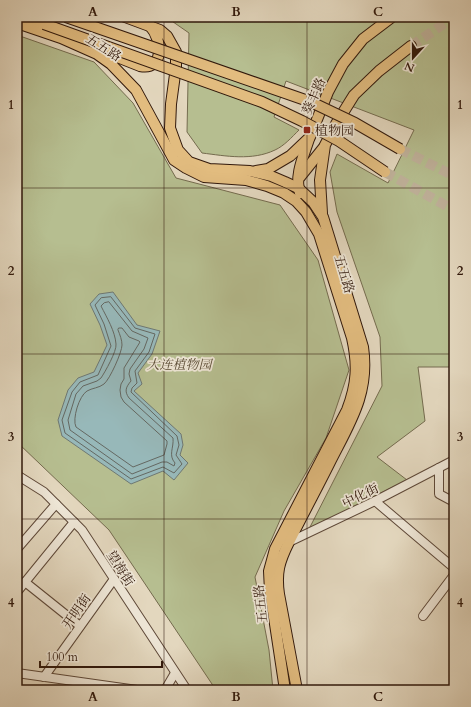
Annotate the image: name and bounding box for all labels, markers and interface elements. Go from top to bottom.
text: A [88,3,98,21]
text: B [231,3,241,21]
text: C [373,3,383,21]
street label: 五五路 [82,30,125,66]
north arrow [393,38,433,78]
text: N [402,58,417,76]
street label: 葵丰路 [298,75,330,118]
text: 1 [8,96,14,114]
text: 1 [457,96,463,114]
place label: 植物园 [315,122,354,140]
marker: 植物园 [302,125,312,135]
street label: 五五路 [330,253,358,296]
text: 2 [8,262,15,280]
text: 2 [457,262,464,280]
park label: 大连植物园 [146,356,213,374]
text: 3 [8,428,15,446]
text: 3 [457,428,464,446]
street label: 中化街 [339,479,382,513]
street label: 望海街 [102,547,138,590]
street label: 五五路 [250,583,272,624]
street label: 开明街 [58,590,95,633]
text: 4 [8,594,15,612]
text: 4 [457,594,464,612]
scale bar [40,643,162,669]
text: 100 m [46,649,79,665]
text: A [88,688,98,706]
text: B [231,688,241,706]
text: C [373,688,383,706]

